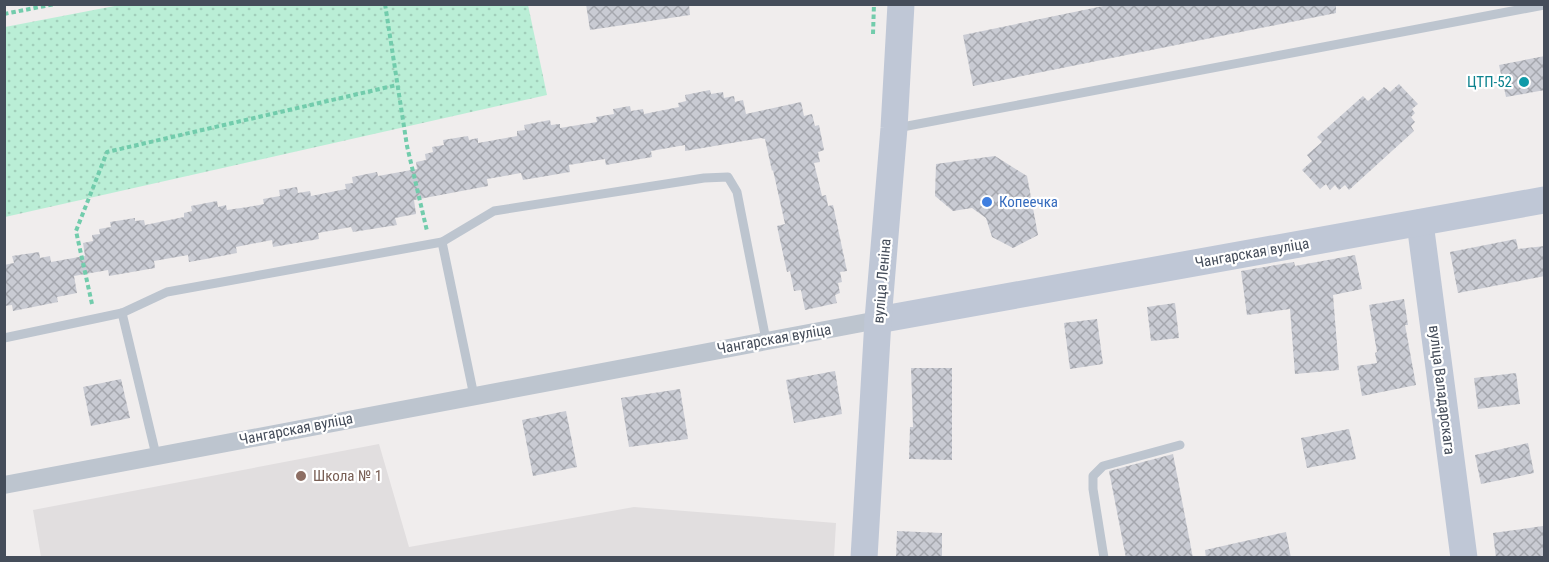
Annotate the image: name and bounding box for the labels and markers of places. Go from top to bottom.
place label: ЦТП-52 [1467,73,1512,91]
marker: ЦТП-52 [1517,75,1531,89]
place label: Копеечка [999,193,1058,211]
marker: Копеечка [980,195,994,209]
place label: Школа № 1 [313,467,382,485]
marker: Школа № 1 [294,469,308,483]

